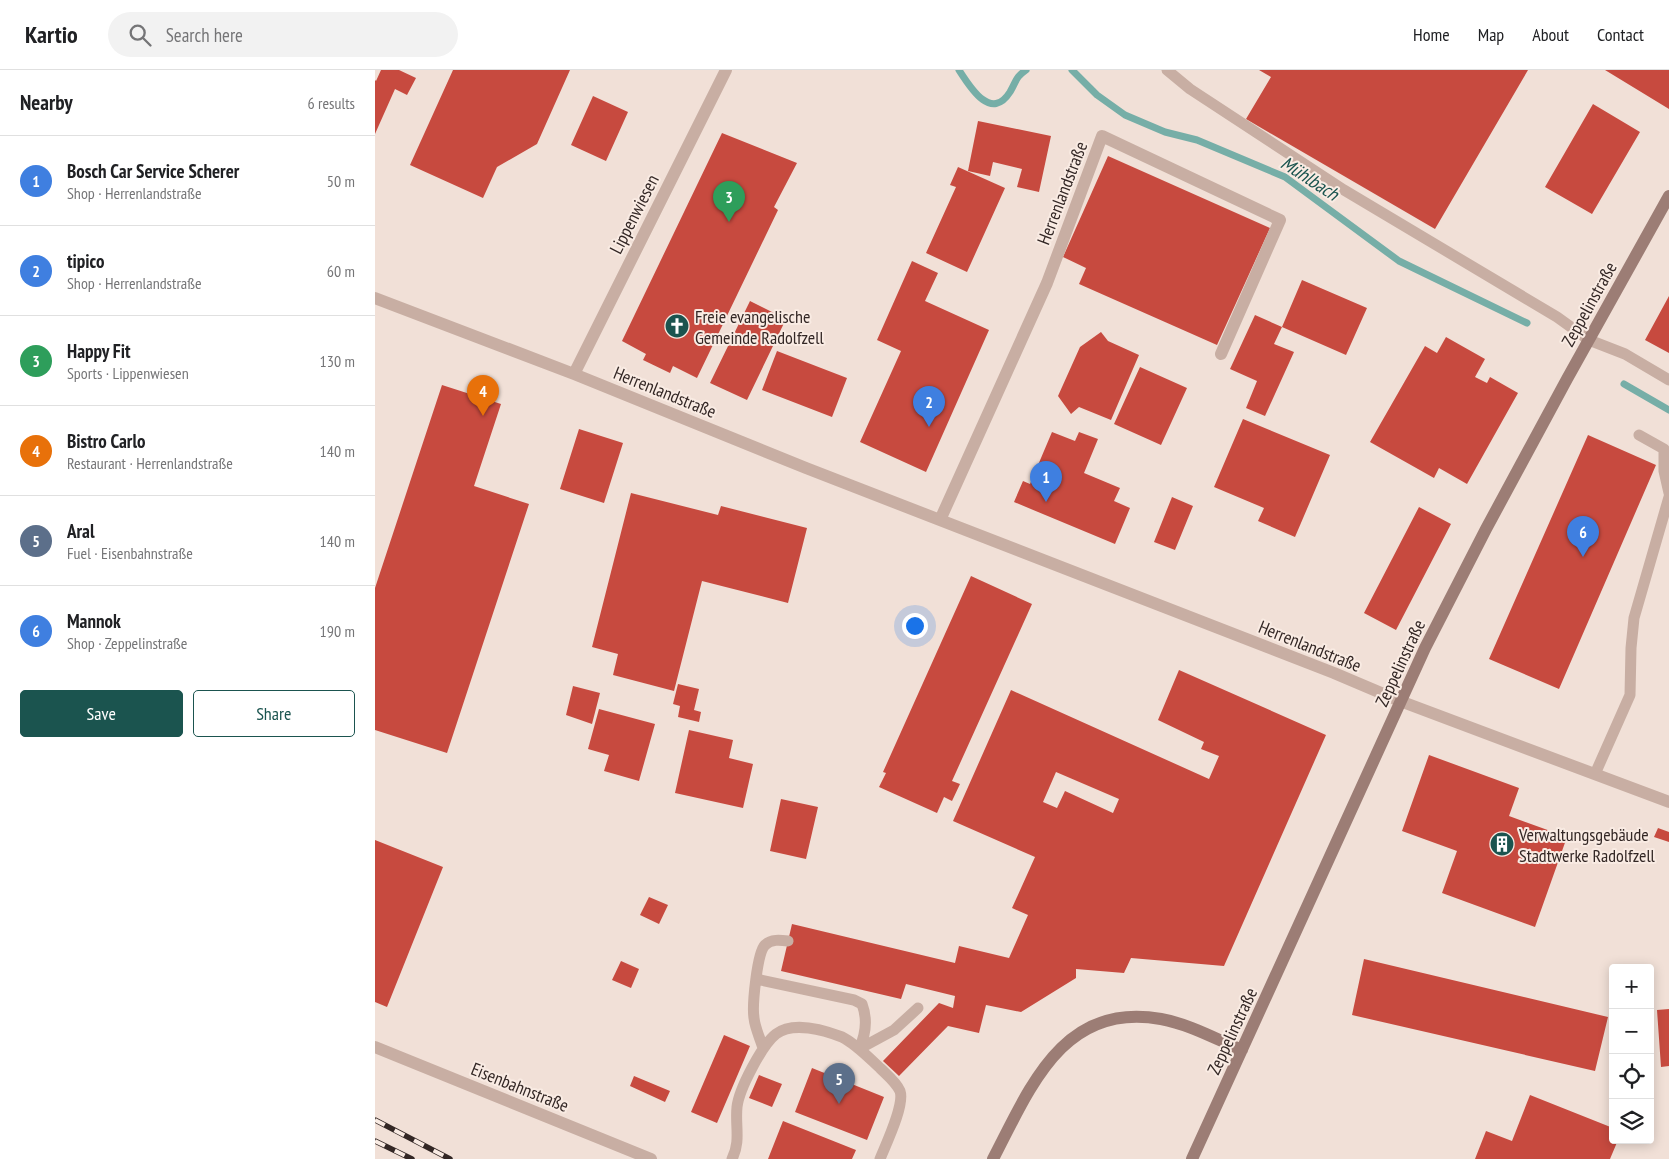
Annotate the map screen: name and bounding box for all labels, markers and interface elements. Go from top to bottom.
search box [108,12,458,57]
text: Kartio [25,19,78,50]
icon: search [126,21,154,49]
text: Search here [166,23,243,47]
text: Home [1413,23,1450,46]
text: Map [1478,23,1504,46]
text: About [1532,23,1569,46]
text: Contact [1597,23,1644,46]
text: Nearby [20,89,73,116]
text: 6 results [308,93,355,113]
street label: Herrenlandstraße [1032,138,1092,248]
water label: Mühlbach [1277,150,1345,206]
text: Bosch Car Service Scherer [67,159,239,183]
text: 1 [32,171,40,191]
text: 50 m [327,171,355,191]
street label: Lippenwiesen [604,171,664,257]
pin: 3 [713,181,745,222]
text: Shop · Herrenlandstraße [67,183,202,203]
text: tipico [67,249,104,273]
street label: Zeppelinstraße [1556,258,1622,350]
text: 2 [32,261,40,281]
text: 60 m [327,261,355,281]
text: Shop · Herrenlandstraße [67,273,202,293]
place label: Freie evangelische Gemeinde Radolfzell [695,305,824,349]
church icon: Freie evangelische Gemeinde Radolfzell [664,313,690,339]
text: Happy Fit [67,339,130,363]
text: 3 [32,351,40,371]
text: 130 m [320,351,355,371]
street label: Herrenlandstraße [610,361,720,423]
text: Sports · Lippenwiesen [67,363,189,383]
pin: 4 [467,375,499,416]
pin: 2 [913,386,945,427]
text: Bistro Carlo [67,429,145,453]
text: 4 [32,441,40,461]
text: 140 m [320,441,355,461]
text: Restaurant · Herrenlandstraße [67,453,233,473]
pin: 1 [1030,461,1062,502]
pin: 6 [1567,516,1599,557]
text: Aral [67,519,95,543]
text: 5 [32,531,40,551]
text: 140 m [320,531,355,551]
text: Fuel · Eisenbahnstraße [67,543,193,563]
text: Mannok [67,609,121,633]
your location [902,613,928,639]
street label: Herrenlandstraße [1255,615,1365,677]
street label: Zeppelinstraße [1370,616,1430,710]
text: 6 [32,621,40,641]
text: 190 m [320,621,355,641]
text: Shop · Zeppelinstraße [67,633,187,653]
button: Save [20,690,183,737]
button: Share [193,690,355,737]
place label: Verwaltungsgebäude Stadtwerke Radolfzell [1518,823,1656,867]
building icon: Verwaltungsgebäude Stadtwerke Radolfzell [1489,831,1515,857]
map controls [1609,964,1654,1144]
button: + [1609,964,1654,1009]
street label: Zeppelinstraße [1202,984,1262,1078]
button: − [1609,1009,1654,1054]
button: locate [1609,1054,1654,1099]
street label: Eisenbahnstraße [468,1057,572,1117]
pin: 5 [823,1063,855,1104]
button: layers [1609,1099,1654,1144]

